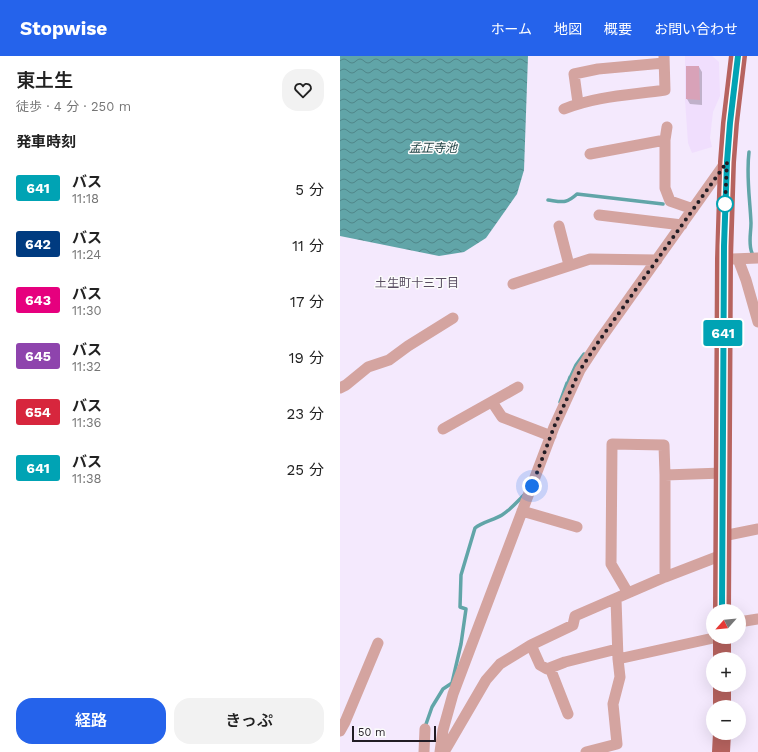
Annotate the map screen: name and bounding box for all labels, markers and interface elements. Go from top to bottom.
text: Stopwise [20,17,107,40]
text: ホーム [490,21,532,37]
text: 地図 [554,21,582,37]
text: 概要 [604,21,632,37]
text: お問い合わせ [654,21,738,37]
text: 東土生 [16,69,73,92]
button: heart [282,69,324,111]
text: 徒歩 · 4 分 · 250 m [16,99,131,114]
text: 発車時刻 [16,133,76,151]
water label: 孟正寺池 [409,141,458,155]
text: バス [72,173,102,191]
text: 641 [26,180,50,196]
text: 5 分 [295,181,324,199]
text: 11:18 [72,191,99,206]
unlabelled marker [716,195,734,213]
text: バス [72,229,102,247]
text: 642 [25,236,51,252]
text: 11 分 [292,237,324,255]
text: 11:24 [72,247,101,262]
district label: 土生町十三丁目 [375,276,459,290]
text: バス [72,285,102,303]
text: 643 [25,292,51,308]
text: 17 分 [290,293,324,311]
text: 11:30 [72,303,102,318]
line badge: 641 [700,320,746,346]
text: 641 [711,325,735,341]
text: バス [72,341,102,359]
text: 645 [25,348,51,364]
text: 19 分 [289,349,324,367]
text: 11:32 [72,359,101,374]
text: バス [72,397,102,415]
text: 654 [25,404,51,420]
text: 23 分 [286,405,324,423]
text: 11:36 [72,415,101,430]
text: バス [72,453,102,471]
text: 641 [26,460,50,476]
text: 25 分 [286,461,324,479]
text: 11:38 [72,471,102,486]
your location [522,476,542,496]
north arrow [706,604,746,644]
map controls [706,604,746,740]
button: + [706,652,746,692]
button: 経路 [16,698,166,744]
button: きっぷ [174,698,324,744]
button: − [706,700,746,740]
scale bar [352,724,436,743]
text: 50 m [358,726,385,739]

